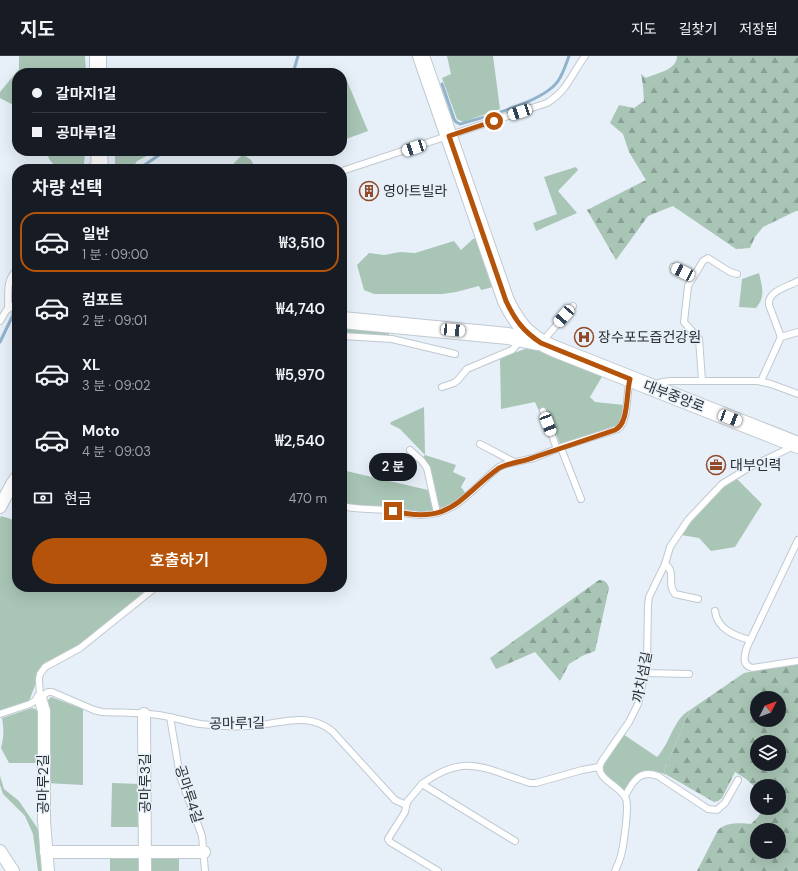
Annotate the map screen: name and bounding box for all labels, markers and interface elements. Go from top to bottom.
text: 지도 [20,17,55,42]
text: 지도 [631,20,657,38]
text: 길찾기 [679,20,717,38]
text: 저장됨 [739,20,778,38]
text: 갈마지1길 [56,84,117,104]
car [507,103,533,121]
route start [485,112,503,130]
text: 공마루1길 [56,123,117,143]
car [401,138,427,158]
text: 차량 선택 [32,176,102,200]
building icon: 영아트빌라 [358,180,380,202]
place label: 영아트빌라 [383,182,448,200]
icon: car [34,224,70,260]
text: 일반 [82,224,110,244]
text: ₩3,510 [279,233,325,253]
text: 1 분 · 09:00 [82,246,148,263]
car [670,261,696,283]
icon: car [34,290,70,326]
text: 컴포트 [82,290,123,310]
text: ₩4,740 [276,299,325,319]
car [552,303,576,329]
text: 2 분 · 09:01 [82,312,147,329]
car [441,323,465,337]
hospital icon: 장수포도즙건강원 [573,326,595,348]
place label: 장수포도즙건강원 [598,328,701,346]
text: XL [82,355,100,375]
icon: car [34,356,70,392]
text: ₩5,970 [276,365,325,385]
street label: 대부중앙로 [641,376,707,416]
text: 3 분 · 09:02 [82,377,151,394]
car [717,408,743,428]
car [538,411,558,437]
text: Moto [82,421,120,441]
icon: car [34,422,70,458]
text: ₩2,540 [275,431,325,451]
text: 4 분 · 09:03 [82,443,151,460]
callout: 2 분 [369,453,417,481]
office icon: 대부인력 [705,454,727,476]
place label: 대부인력 [730,456,782,474]
text: 2 분 [382,458,404,475]
icon: cash [32,487,54,509]
text: 현금 [64,489,92,509]
text: 470 m [288,490,327,507]
route end [384,502,402,520]
button: 호출하기 [32,538,327,584]
street label: 까치섬길 [628,650,656,704]
north arrow [750,691,786,727]
map controls [750,691,786,859]
street label: 공마루1길 [209,714,265,732]
button: layers [750,735,786,771]
street label: 공마루3길 [136,753,154,813]
street label: 공마루2길 [34,754,52,814]
street label: 공마루4길 [171,763,207,825]
button: + [750,779,786,815]
button: − [750,823,786,859]

